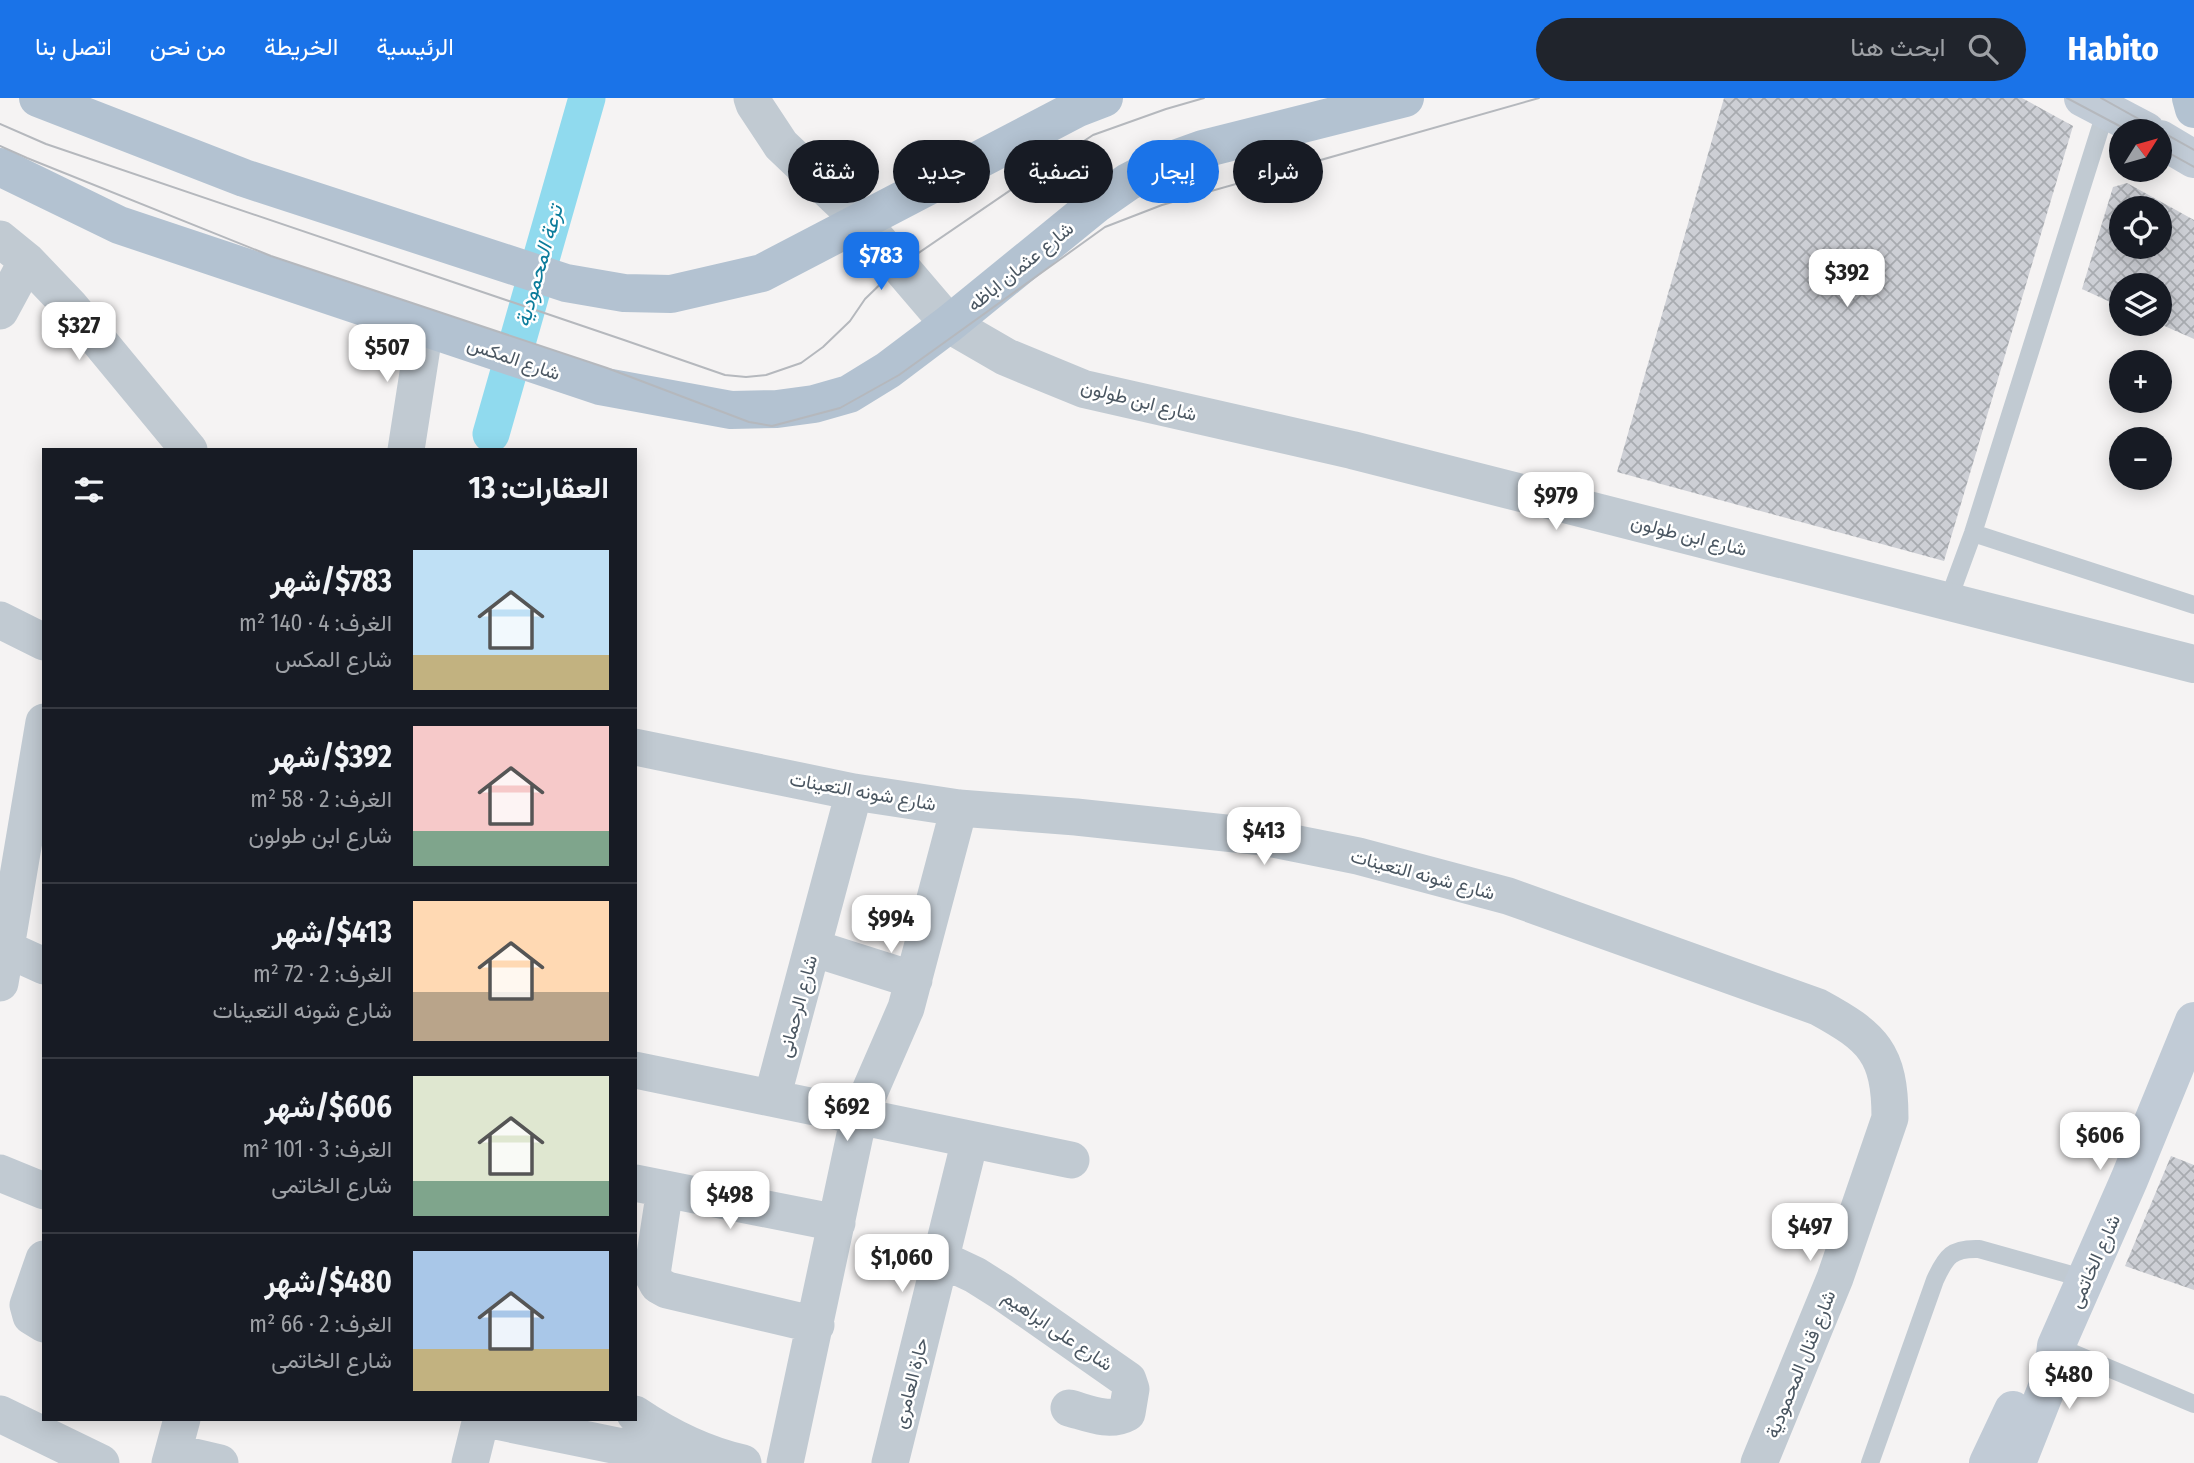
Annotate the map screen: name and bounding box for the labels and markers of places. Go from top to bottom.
pin: $783 [840,232,922,292]
pin: $392 [1806,250,1888,309]
pin: $327 [38,302,120,362]
pin: $507 [346,324,428,384]
pin: $979 [1515,472,1597,532]
pin: $413 [1223,808,1305,867]
pin: $994 [850,896,932,955]
pin: $692 [806,1084,888,1143]
pin: $606 [2059,1112,2141,1172]
pin: $498 [689,1172,771,1231]
pin: $497 [1769,1204,1851,1263]
pin: $1,060 [845,1234,959,1294]
pin: $480 [2028,1352,2110,1411]

